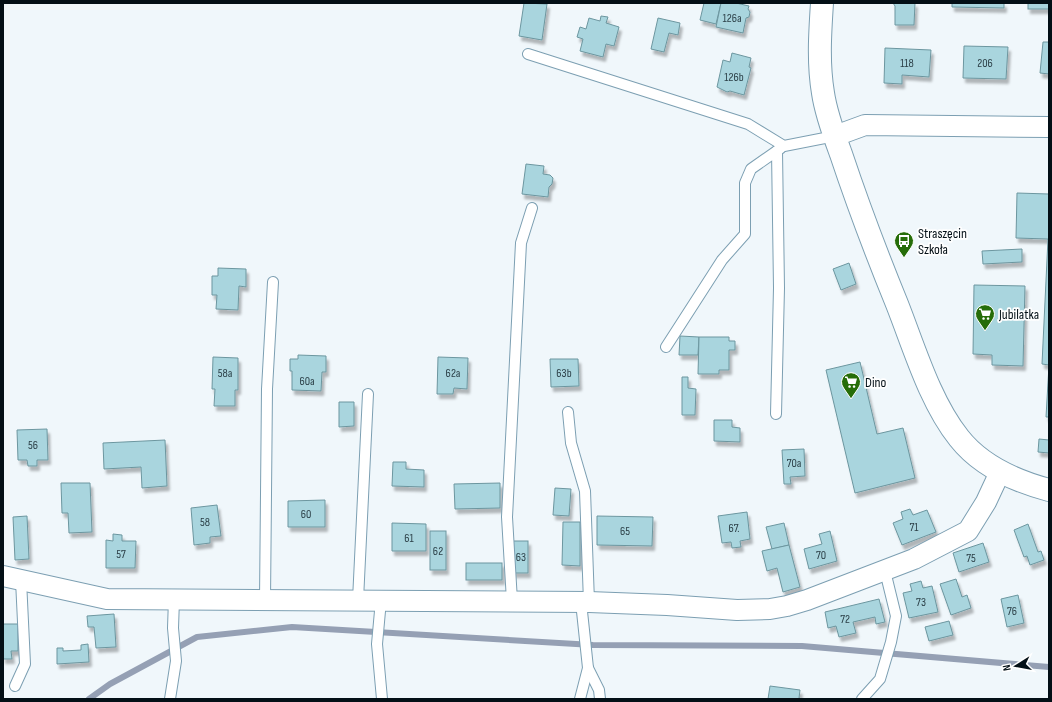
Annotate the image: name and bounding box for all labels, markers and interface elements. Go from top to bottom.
house number: 126a [722,11,742,26]
house number: 118 [900,56,914,71]
house number: 206 [977,56,993,71]
house number: 126b [724,70,744,85]
place label: Straszęcin Szkoła [918,225,967,258]
bus stop icon: Straszęcin Szkoła [893,230,915,258]
supermarket icon: Jubilatka [974,303,996,331]
place label: Jubilatka [998,306,1039,323]
house number: 58a [218,366,233,381]
house number: 62a [446,366,461,381]
house number: 63b [556,366,572,381]
supermarket icon: Dino [840,371,862,399]
house number: 60a [299,374,315,389]
place label: Dino [865,374,886,391]
house number: 56 [28,438,38,453]
house number: 70a [787,456,802,471]
house number: 60 [301,507,311,522]
house number: 58 [200,515,210,530]
house number: 71 [909,520,919,535]
house number: 67. [728,521,740,536]
house number: 65 [620,524,630,539]
house number: 61 [404,531,415,546]
house number: 62 [433,544,443,559]
house number: 57 [116,547,126,562]
house number: 70 [816,548,826,563]
house number: 63 [516,550,526,565]
house number: 75 [966,551,976,566]
house number: 73 [916,595,926,610]
house number: 76 [1007,604,1017,619]
house number: 72 [840,612,850,627]
north arrow [996,646,1036,686]
text: N [1000,664,1014,672]

